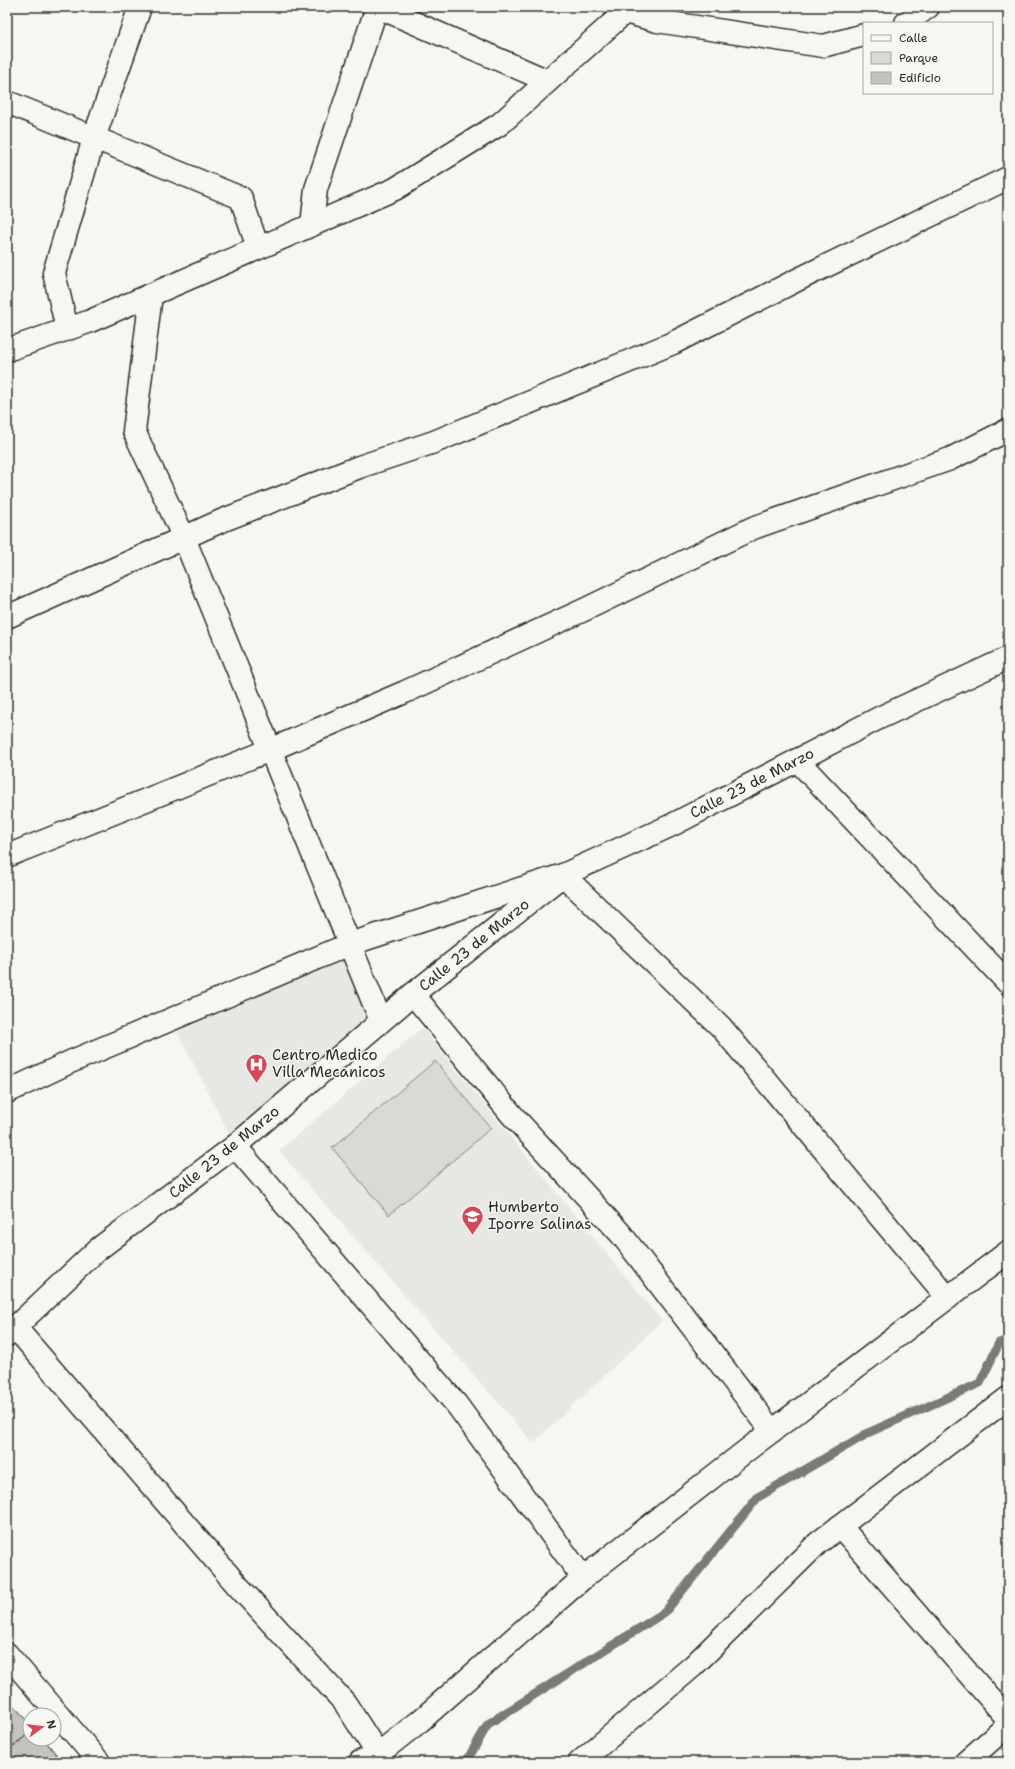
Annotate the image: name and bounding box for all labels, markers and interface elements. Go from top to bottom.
legend [863,22,993,94]
text: Calle [899,30,928,46]
text: Parque [899,50,938,66]
text: Edificio [899,70,941,86]
street label: Calle 23 de Marzo [687,743,817,823]
street label: Calle 23 de Marzo [415,894,533,996]
place label: Centro Medico Villa Mecanicos [272,1045,386,1082]
hospital icon: Centro Medico Villa Mecanicos [243,1051,269,1084]
street label: Calle 23 de Marzo [165,1101,283,1203]
place label: Humberto Iporre Salinas [488,1197,591,1234]
school or university icon: Humberto Iporre Salinas [460,1203,486,1236]
north arrow [22,1707,62,1747]
text: N [43,1718,60,1731]

